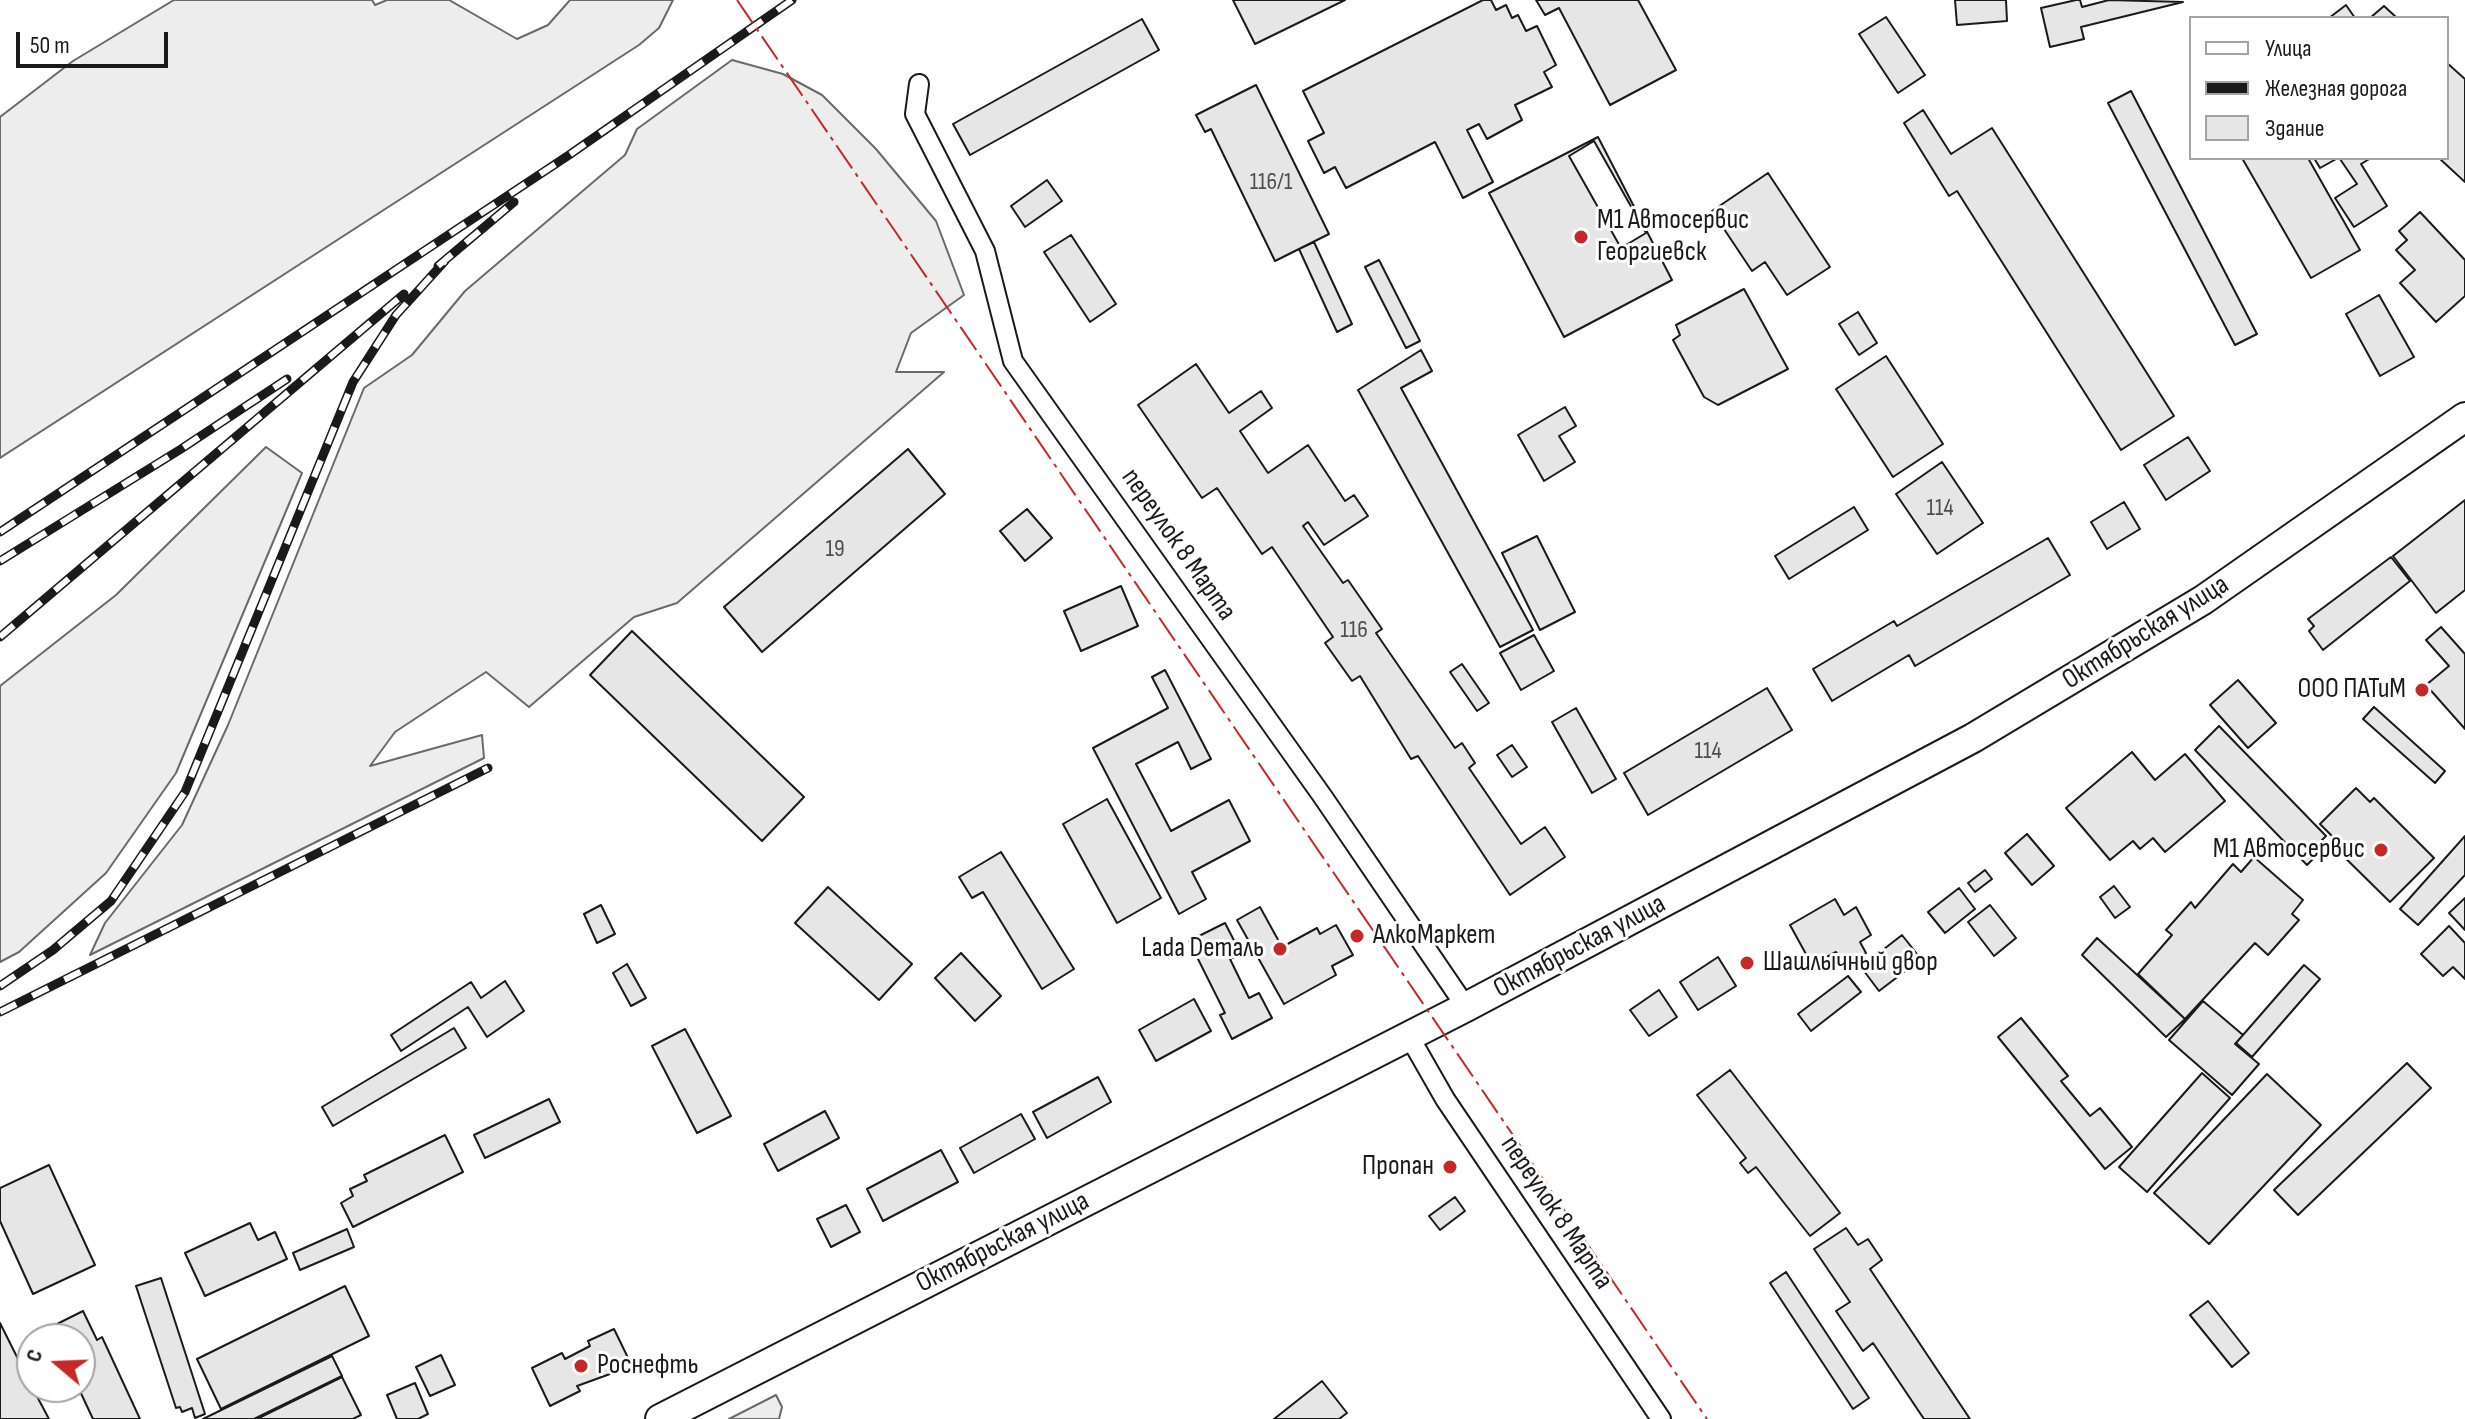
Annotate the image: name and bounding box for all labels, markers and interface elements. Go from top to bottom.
scale bar [20,16,172,66]
legend [2189,16,2449,160]
text: 50 m [30,31,70,60]
text: Улица [2265,34,2311,63]
text: Железная дорога [2265,74,2407,103]
text: Здание [2265,114,2324,143]
house number: 116/1 [1250,169,1292,197]
place label: М1 Автосервис Георгиевск [1597,204,1749,270]
marker: М1 Автосервис Георгиевск [1572,228,1590,246]
street label: переулок 8 Марта [1113,463,1243,627]
house number: 114 [1927,495,1953,523]
house number: 19 [825,536,845,564]
street label: Октябрьская улица [2057,568,2235,698]
house number: 116 [1340,617,1368,645]
place label: ООО ПАТиМ [2297,673,2406,707]
marker: ООО ПАТиМ [2413,681,2431,699]
house number: 114 [1695,738,1721,766]
place label: М1 Автосервис [2213,833,2365,867]
marker: М1 Автосервис [2372,841,2390,859]
street label: Октябрьская улица [1488,888,1672,1006]
place label: АлкоМаркет [1373,919,1495,953]
marker: АлкоМаркет [1348,927,1366,945]
place label: Lada Dеталь [1141,932,1264,966]
marker: Lada Dеталь [1271,940,1289,958]
place label: Шашлычный двор [1763,946,1938,980]
marker: Шашлычный двор [1738,954,1756,972]
street label: переулок 8 Марта [1492,1130,1620,1296]
place label: Пропан [1362,1150,1434,1184]
marker: Пропан [1441,1158,1459,1176]
street label: Октябрьская улица [911,1185,1095,1301]
north arrow [16,1323,96,1403]
text: С [20,1346,49,1365]
place label: Роснефть [597,1349,699,1383]
marker: Роснефть [572,1357,590,1375]

